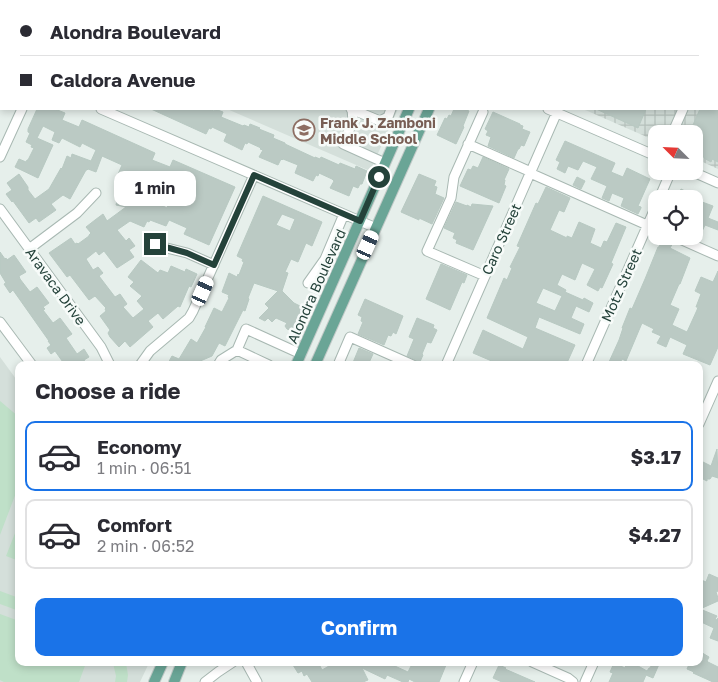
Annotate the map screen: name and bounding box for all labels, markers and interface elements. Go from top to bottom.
text: Alondra Boulevard [50,20,221,43]
text: Caldora Avenue [50,68,195,91]
place label: Frank J. Zamboni Middle School [320,114,436,147]
school or university icon: Frank J. Zamboni Middle School [292,118,316,142]
north arrow [648,125,702,180]
map controls [648,125,703,245]
route start [368,166,390,188]
callout: 1 min [114,172,196,206]
text: 1 min [135,178,175,198]
button: locate [648,190,703,245]
street label: Caro Street [478,201,524,277]
street label: Alondra Boulevard [283,226,349,346]
car [355,228,380,262]
route end [144,233,166,255]
street label: Aravaca Drive [22,244,90,328]
street label: Motz Street [597,246,645,324]
car [190,274,215,308]
text: Choose a ride [35,377,181,404]
icon: car [37,434,82,479]
text: Economy [97,435,182,458]
text: $3.17 [630,445,681,468]
text: 1 min · 06:51 [97,458,191,478]
icon: car [37,512,82,557]
text: Comfort [97,513,172,536]
text: $4.27 [628,523,681,546]
text: 2 min · 06:52 [97,536,194,556]
button: Confirm [35,598,683,656]

